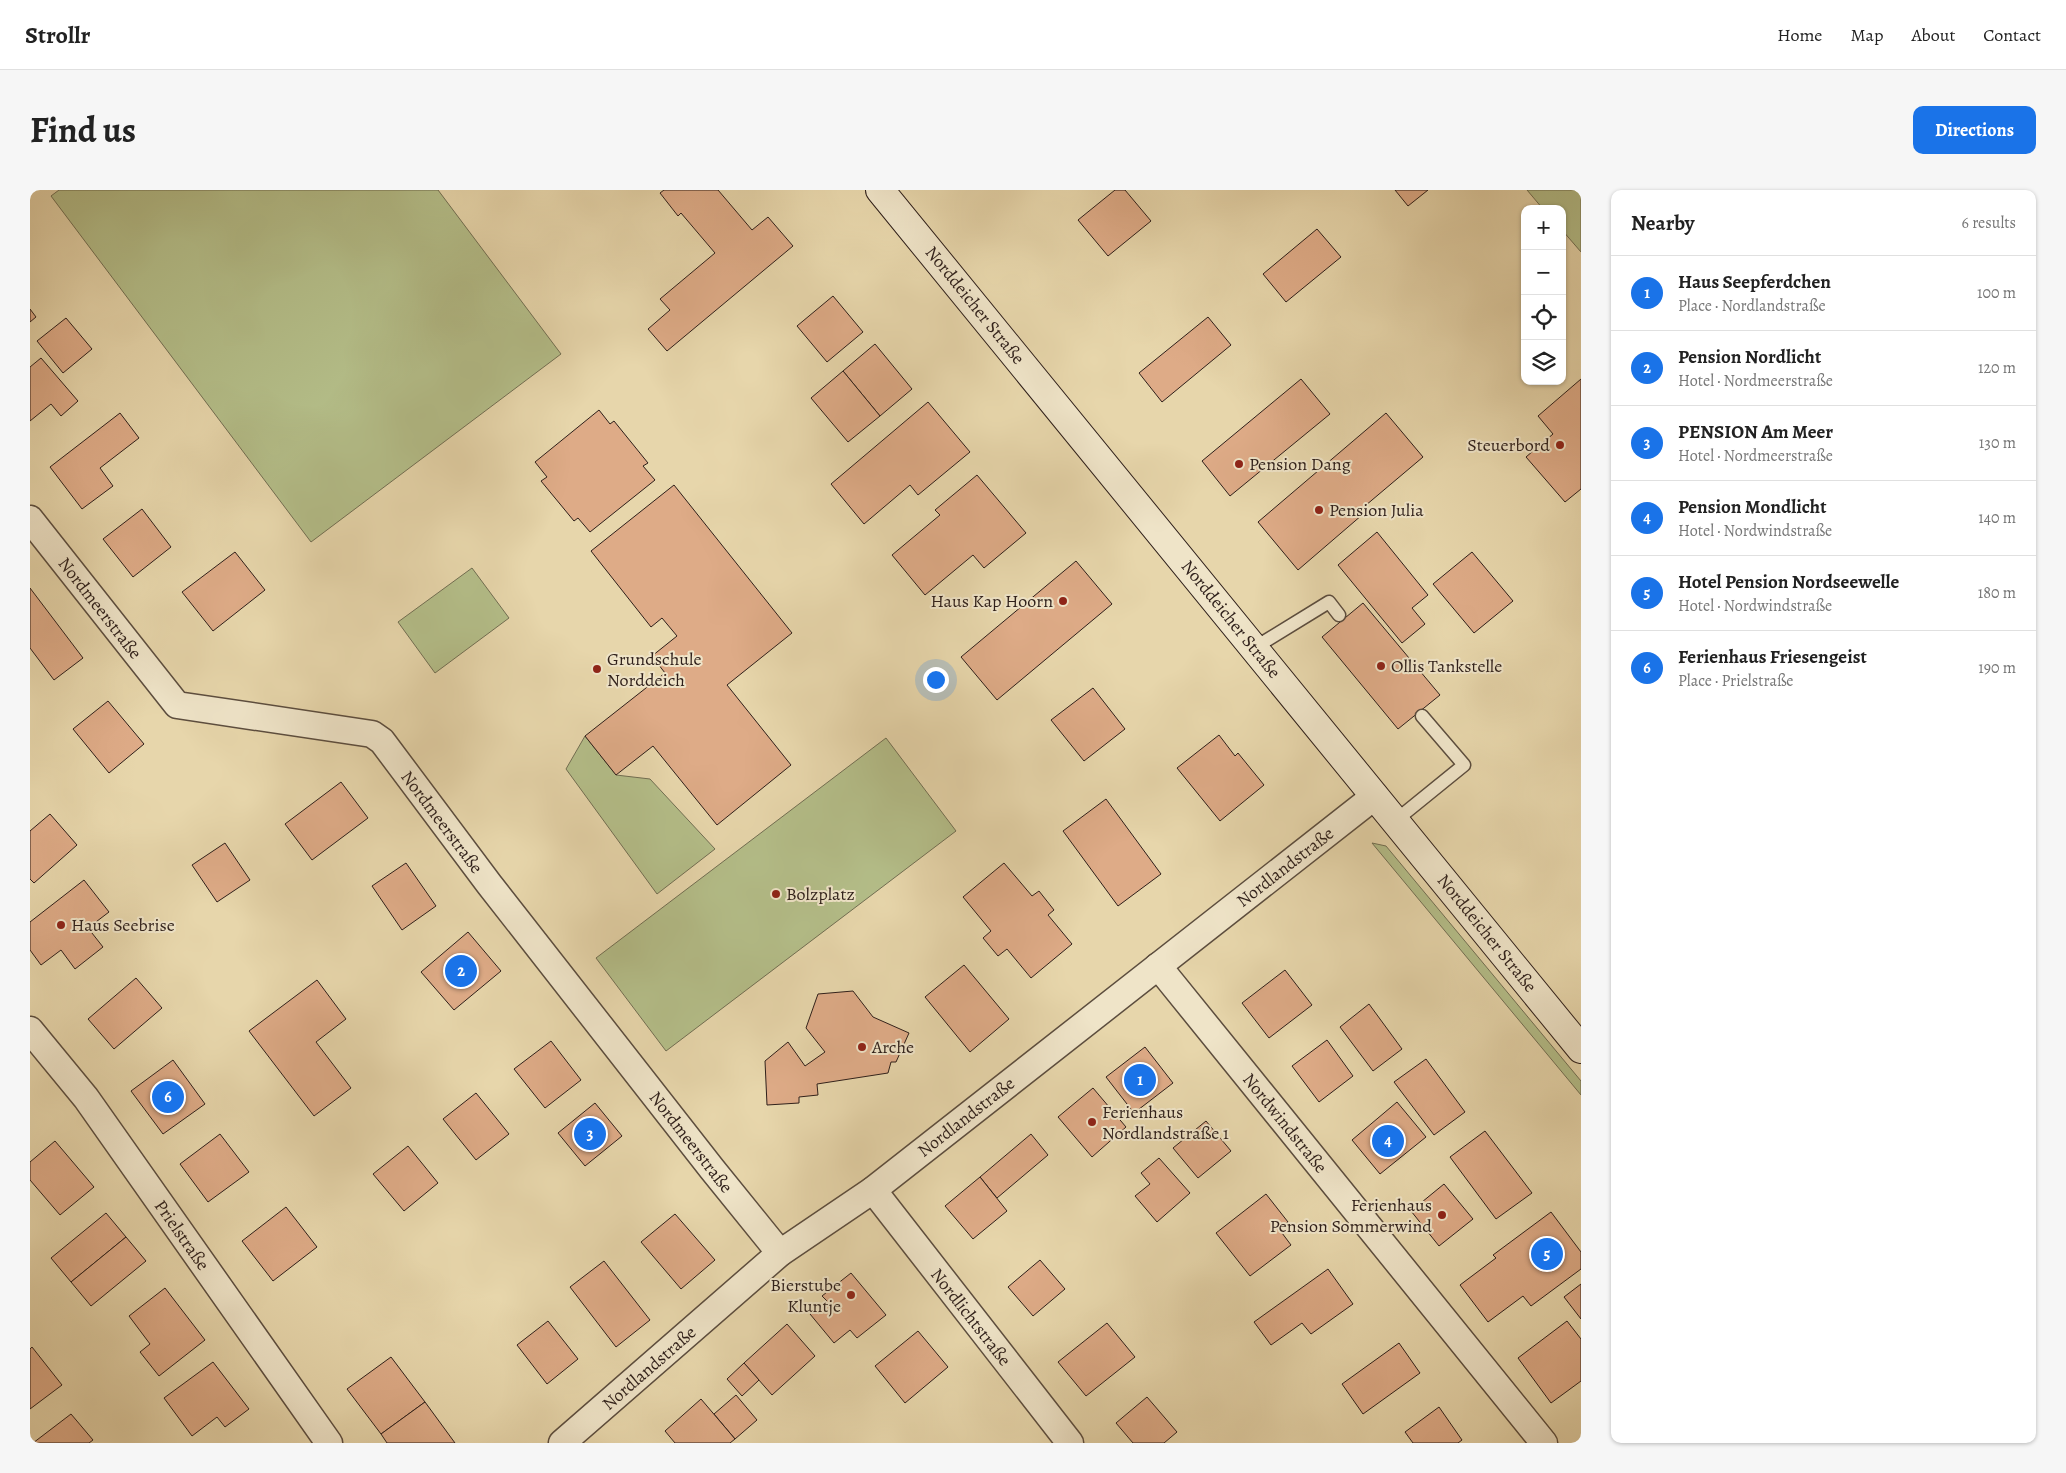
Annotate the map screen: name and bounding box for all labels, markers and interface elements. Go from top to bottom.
text: Strollr [25,19,90,51]
text: Home [1777,23,1822,47]
text: Map [1850,23,1883,47]
text: About [1911,23,1955,47]
text: Contact [1983,23,2041,47]
text: Find us [30,106,136,154]
button: Directions [1913,106,2036,154]
map controls [1521,205,1566,385]
button: + [1521,205,1566,250]
text: Nearby [1631,209,1694,237]
text: 6 results [1962,212,2016,234]
street label: Norddeicher Straße [920,241,1030,369]
button: − [1521,250,1566,295]
text: Haus Seepferdchen [1678,269,1831,295]
text: 1 [1644,282,1650,304]
text: 100 m [1977,282,2016,304]
button: locate [1521,295,1566,340]
text: Place · Nordlandstraße [1678,295,1826,317]
button: layers [1521,340,1566,385]
text: Pension Nordlicht [1678,344,1821,370]
text: 2 [1643,357,1651,379]
text: 120 m [1978,357,2016,379]
text: Hotel · Nordmeerstraße [1678,370,1833,392]
text: PENSION Am Meer [1678,419,1833,445]
text: 3 [1644,432,1650,454]
text: 130 m [1979,432,2016,454]
place label: Steuerbord [1467,433,1550,457]
marker: Steuerbord [1554,439,1566,451]
text: Hotel · Nordmeerstraße [1678,445,1833,467]
place label: Pension Dang [1249,452,1351,476]
marker: Pension Dang [1233,458,1245,470]
text: Pension Mondlicht [1678,494,1827,520]
place label: Pension Julia [1329,498,1424,522]
marker: Pension Julia [1313,504,1325,516]
text: 4 [1643,507,1651,529]
text: 140 m [1978,507,2016,529]
text: Hotel · Nordwindstraße [1678,520,1832,542]
street label: Nordmeerstraße [53,552,147,664]
street label: Norddeicher Straße [1176,555,1286,683]
text: Hotel Pension Nordseewelle [1678,569,1899,595]
text: 5 [1644,582,1650,604]
text: 180 m [1978,582,2016,604]
place label: Haus Kap Hoorn [930,589,1053,613]
marker: Haus Kap Hoorn [1057,595,1069,607]
text: Hotel · Nordwindstraße [1678,595,1832,617]
text: Ferienhaus Friesengeist [1678,644,1867,670]
place label: Grundschule Norddeich [607,647,701,692]
place label: Ollis Tankstelle [1391,654,1502,678]
text: 6 [1643,657,1651,679]
text: 190 m [1978,657,2016,679]
marker: Ollis Tankstelle [1375,660,1387,672]
marker: Grundschule Norddeich [591,663,603,675]
your location [923,667,949,693]
text: Place · Prielstraße [1678,670,1794,692]
street label: Nordmeerstraße [395,766,489,878]
street label: Nordlandstraße [1231,821,1339,913]
street label: Norddeicher Straße [1432,869,1542,997]
place label: Bolzplatz [786,882,855,906]
marker: Bolzplatz [770,888,782,900]
place label: Haus Seebrise [71,913,175,937]
marker: Haus Seebrise [55,919,67,931]
pin: 2 [445,952,477,990]
place label: Arche [871,1035,914,1059]
marker: Arche [856,1041,868,1053]
pin: 1 [1124,1061,1156,1099]
street label: Nordwindstraße [1237,1068,1333,1178]
street label: Nordlandstraße [912,1071,1020,1163]
pin: 6 [152,1078,184,1116]
street label: Nordmeerstraße [644,1086,738,1198]
place label: Ferienhaus Nordlandstraße 1 [1102,1100,1229,1145]
pin: 3 [574,1115,606,1153]
marker: Ferienhaus Nordlandstraße 1 [1086,1116,1098,1128]
pin: 4 [1372,1122,1404,1160]
place label: Ferienhaus Pension Sommerwind [1270,1193,1432,1238]
street label: Prielstraße [149,1195,215,1275]
marker: Ferienhaus Pension Sommerwind [1436,1209,1448,1221]
pin: 5 [1531,1235,1563,1273]
street label: Nordlichtstraße [925,1263,1017,1371]
place label: Bierstube Kluntje [770,1273,841,1318]
marker: Bierstube Kluntje [845,1289,857,1301]
street label: Nordlandstraße [597,1320,701,1416]

